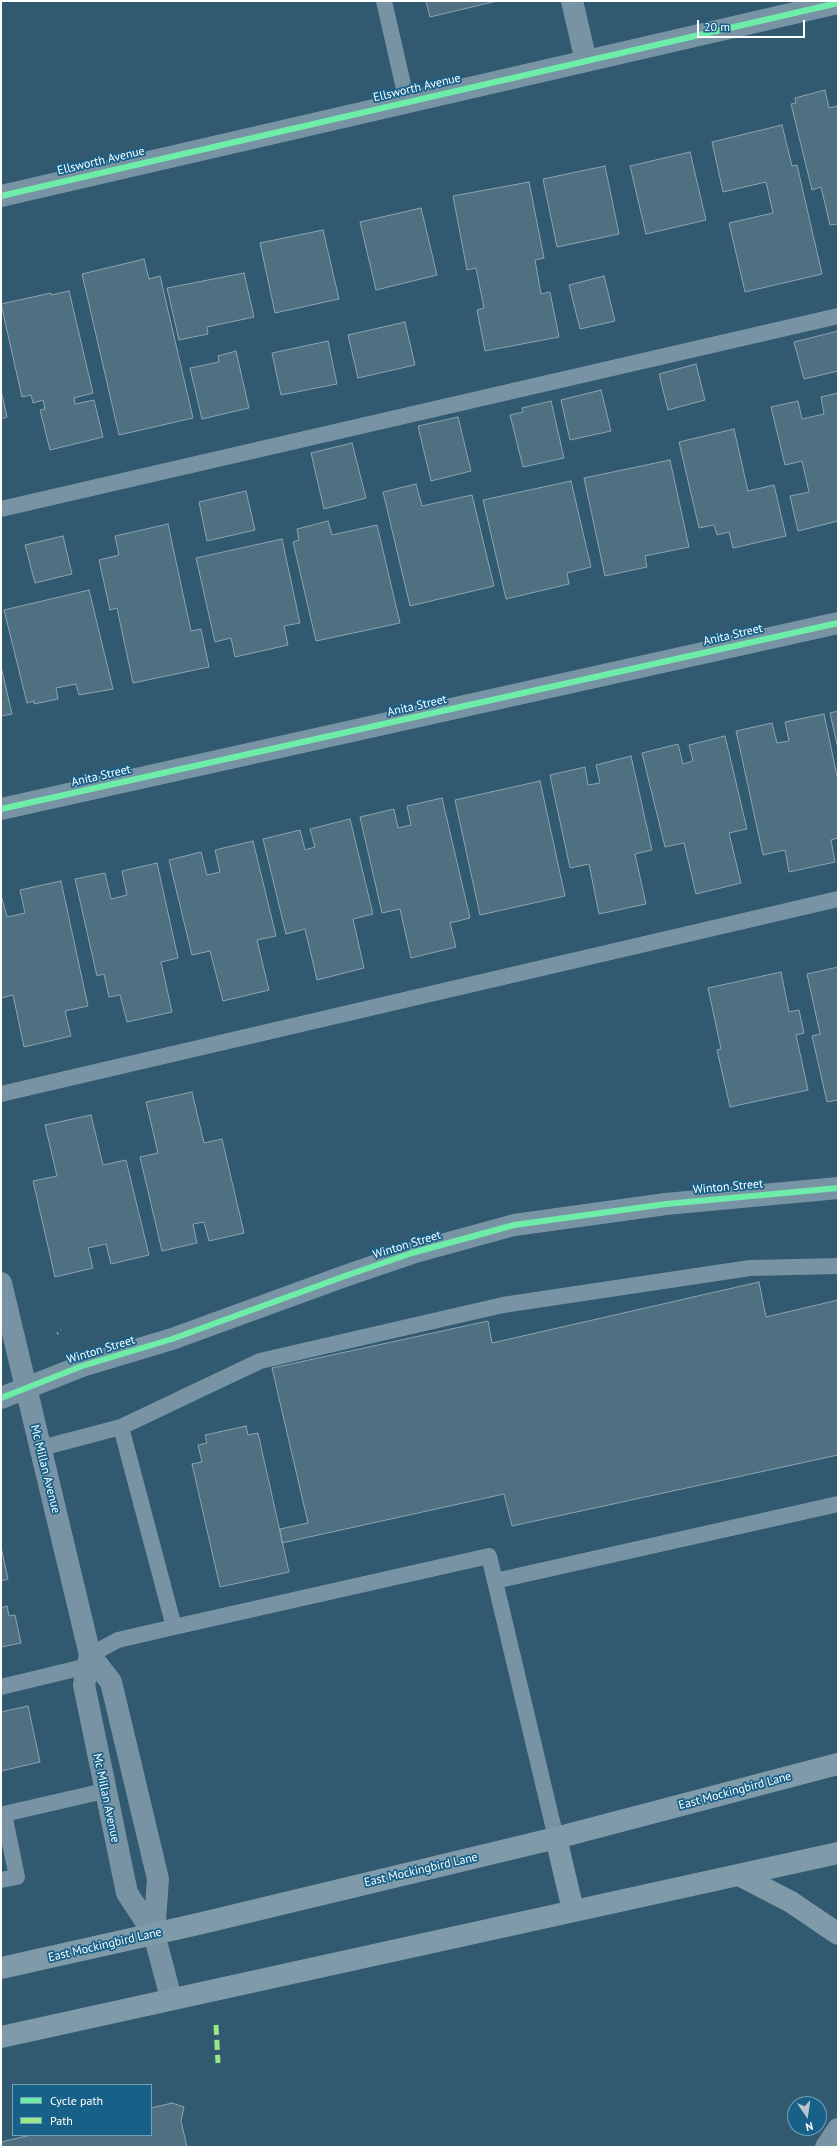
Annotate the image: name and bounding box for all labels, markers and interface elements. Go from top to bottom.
scale bar [699,12,807,38]
text: 20 m [704,19,730,34]
street label: Ellsworth Avenue [372,71,462,105]
street label: Ellsworth Avenue [56,144,146,178]
street label: Anita Street [702,621,764,649]
street label: Anita Street [386,692,448,720]
street label: Anita Street [70,762,132,790]
street label: Winton Street [692,1177,764,1197]
street label: Winton Street [371,1228,443,1262]
street label: Winton Street [65,1333,137,1367]
street label: Mc Millan Avenue [27,1423,63,1515]
street label: Mc Millan Avenue [89,1752,123,1844]
street label: East Mockingbird Lane [677,1769,793,1813]
street label: East Mockingbird Lane [363,1850,479,1890]
street label: East Mockingbird Lane [47,1925,163,1965]
legend [12,2084,152,2136]
text: Cycle path [50,2093,103,2108]
north arrow [787,2096,827,2136]
text: Path [50,2113,73,2128]
text: N [804,2119,815,2134]

